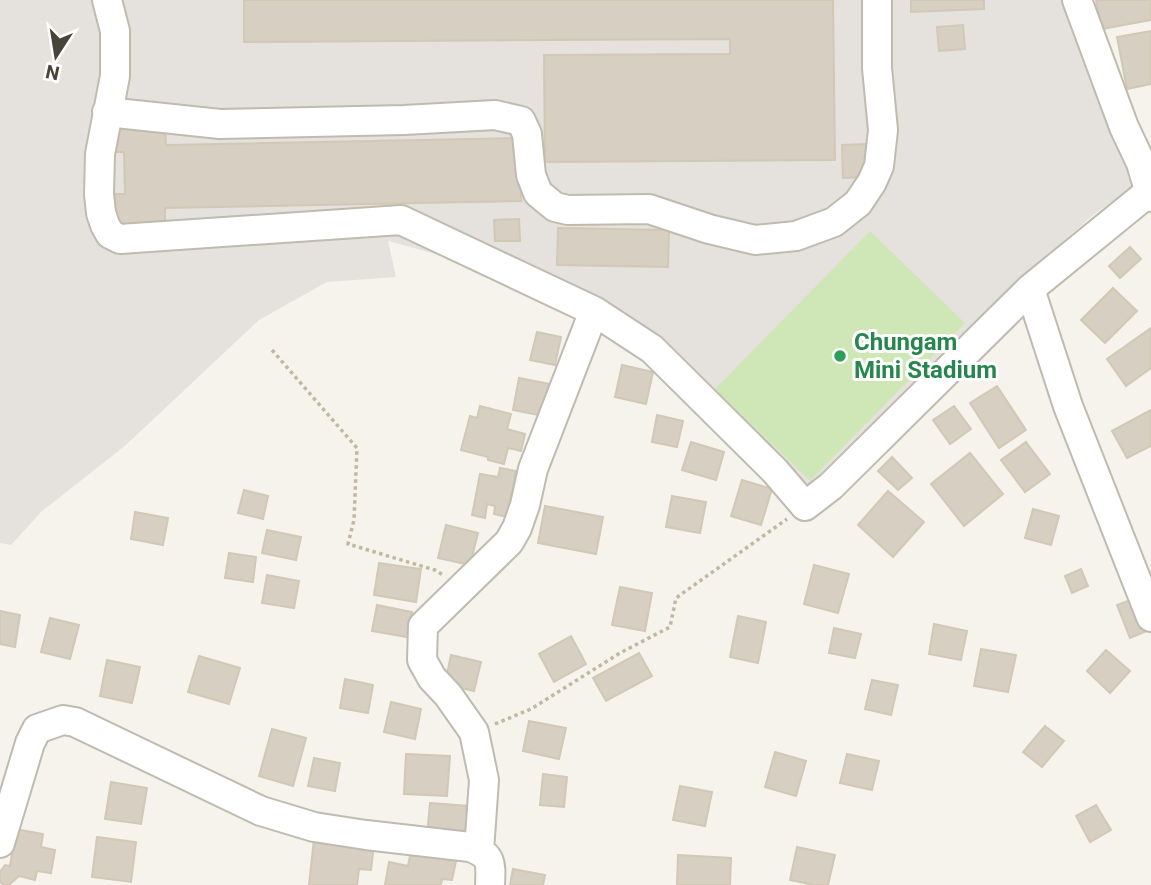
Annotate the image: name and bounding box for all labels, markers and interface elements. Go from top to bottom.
north arrow [21,21,91,91]
text: N [44,59,62,85]
place label: Chungam Mini Stadium [854,328,997,384]
marker: Chungam Mini Stadium [832,348,848,364]

